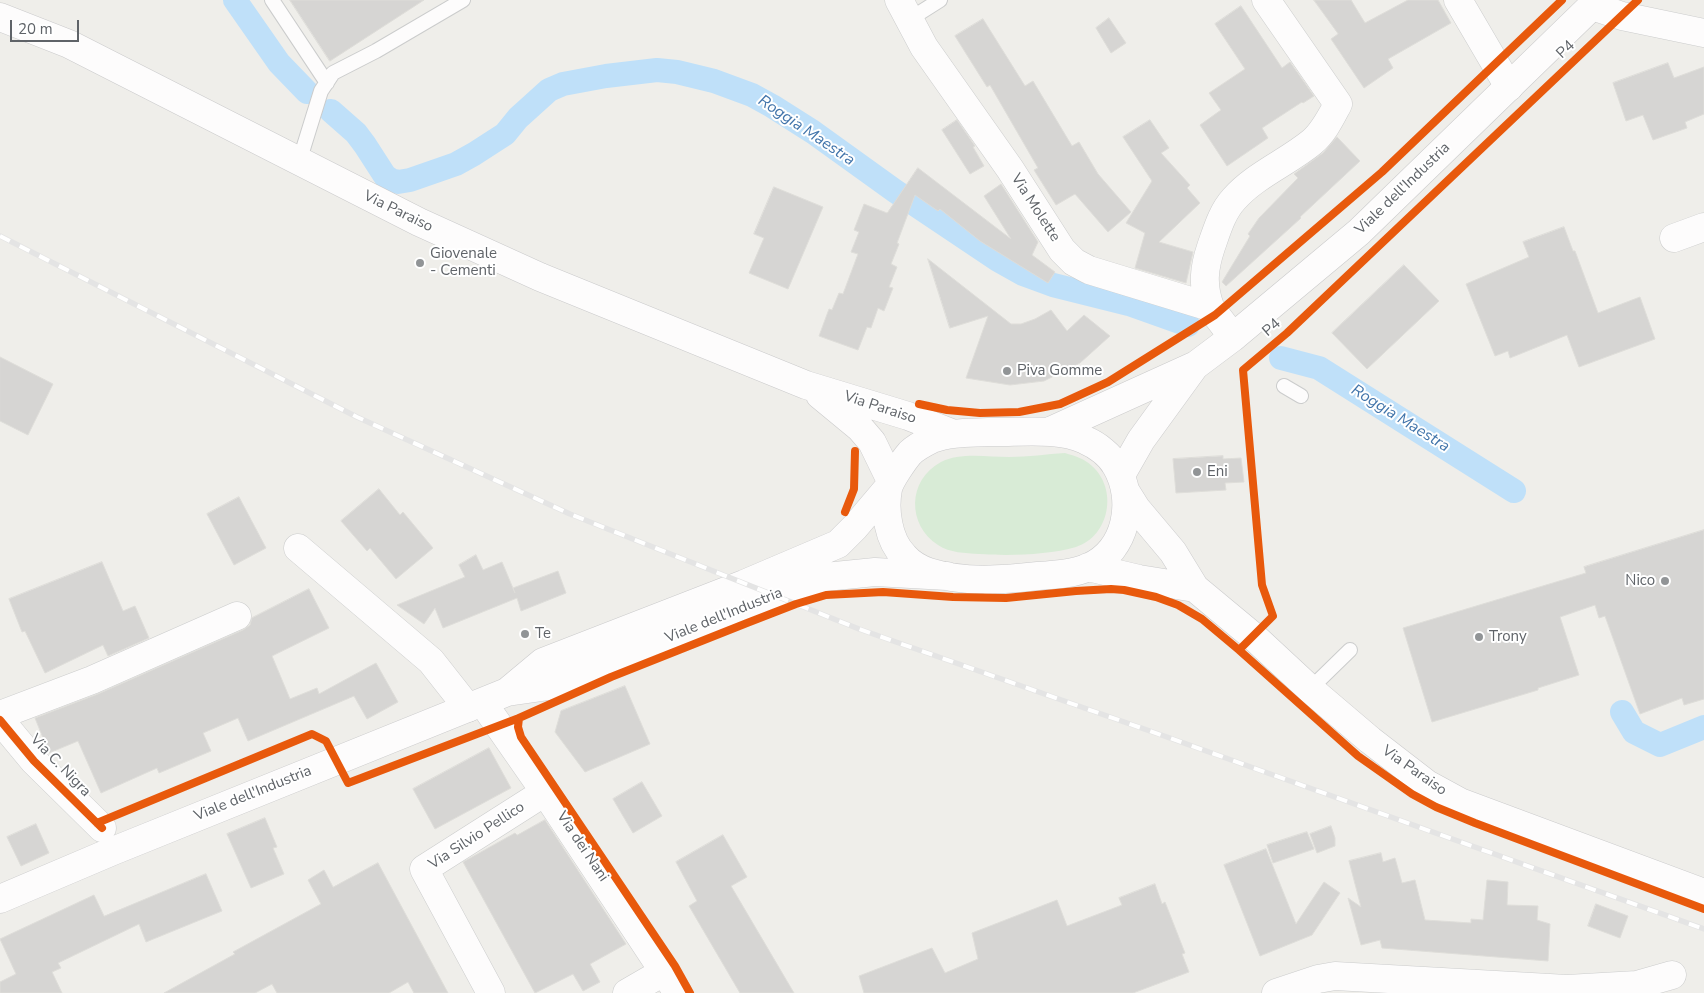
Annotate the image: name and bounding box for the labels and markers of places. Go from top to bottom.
place label: Giovenale - Cementi [430,245,497,280]
marker: Giovenale - Cementi [414,257,426,269]
place label: Piva Gomme [1017,362,1102,380]
marker: Piva Gomme [1001,365,1013,377]
place label: Eni [1207,463,1228,481]
marker: Eni [1191,466,1203,478]
place label: Nico [1625,572,1655,590]
marker: Nico [1659,575,1671,587]
place label: Te [535,625,551,643]
marker: Te [519,628,531,640]
place label: Trony [1489,628,1527,646]
marker: Trony [1473,631,1485,643]

